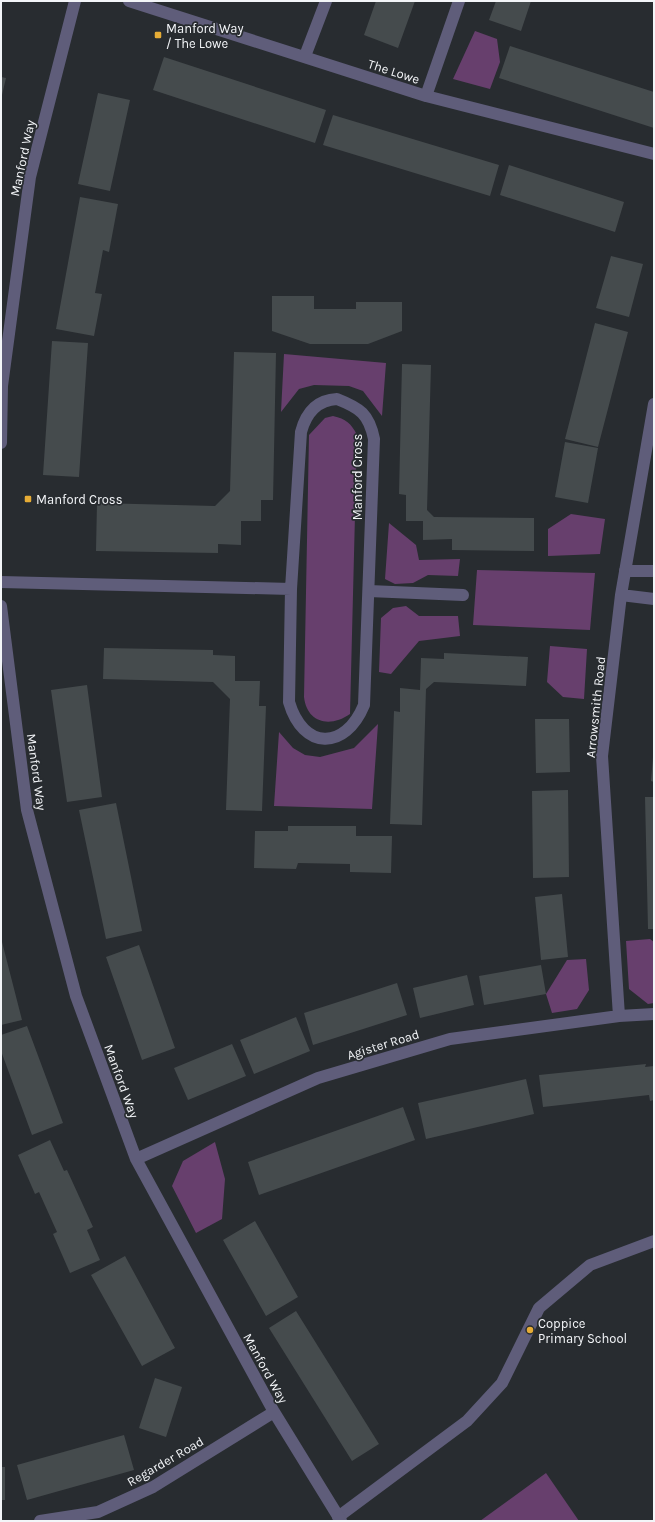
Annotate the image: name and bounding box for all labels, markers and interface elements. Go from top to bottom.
place label: Manford Way / The Lowe [166,21,243,51]
marker: Manford Way / The Lowe [153,30,163,40]
street label: The Lowe [366,56,422,87]
street label: Manford Way [7,119,38,198]
street label: Manford Cross [350,434,365,520]
place label: Manford Cross [36,492,123,507]
marker: Manford Cross [23,494,33,504]
street label: Arrowsmith Road [583,656,608,759]
street label: Manford Way [24,733,49,811]
street label: Agister Road [345,1026,421,1063]
street label: Manford Way [101,1042,142,1120]
place label: Coppice Primary School [538,1316,627,1346]
marker: Coppice Primary School [525,1325,535,1335]
street label: Manford Way [240,1331,291,1406]
street label: Regarder Road [124,1433,206,1489]

